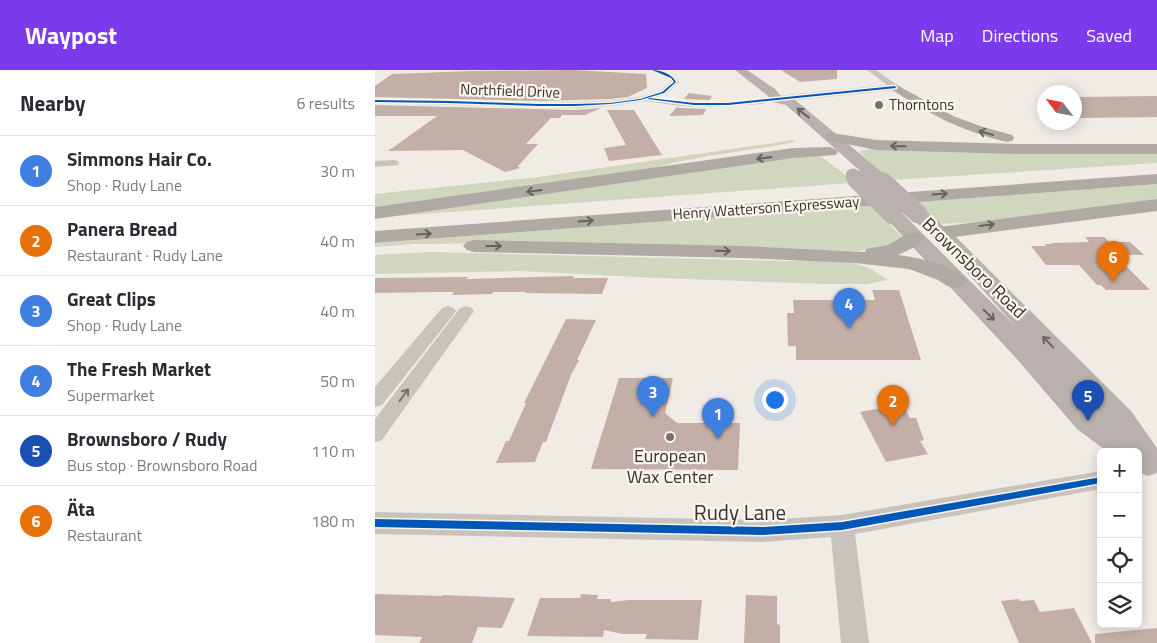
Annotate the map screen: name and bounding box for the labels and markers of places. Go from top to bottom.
place label: Thorntons [889,93,954,116]
marker: Thorntons [873,99,885,111]
pin: 6 [1097,241,1129,282]
pin: 4 [833,288,865,329]
pin: 3 [637,376,669,417]
pin: 5 [1072,380,1104,421]
pin: 2 [877,385,909,426]
pin: 1 [702,398,734,439]
marker: European Wax Center [664,431,676,443]
place label: European Wax Center [627,442,713,490]

